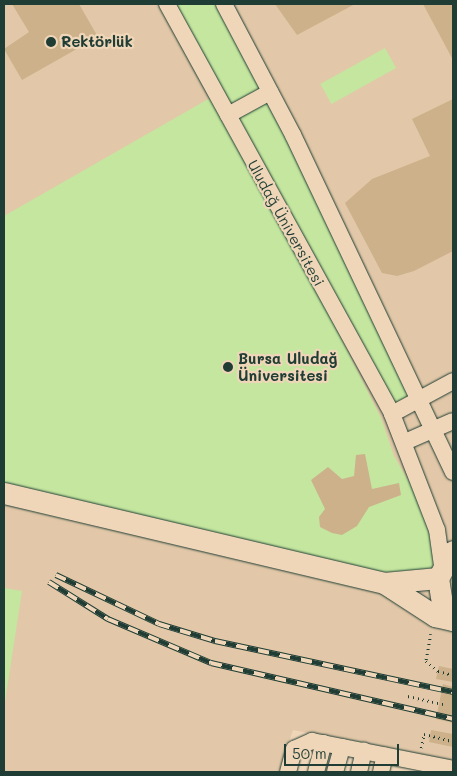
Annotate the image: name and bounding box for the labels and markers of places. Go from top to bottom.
place label: Rektörlük [61,33,133,51]
marker: Rektörlük [45,36,57,48]
place label: Bursa Uludağ Üniversitesi [238,349,338,384]
marker: Bursa Uludağ Üniversitesi [222,361,234,373]

